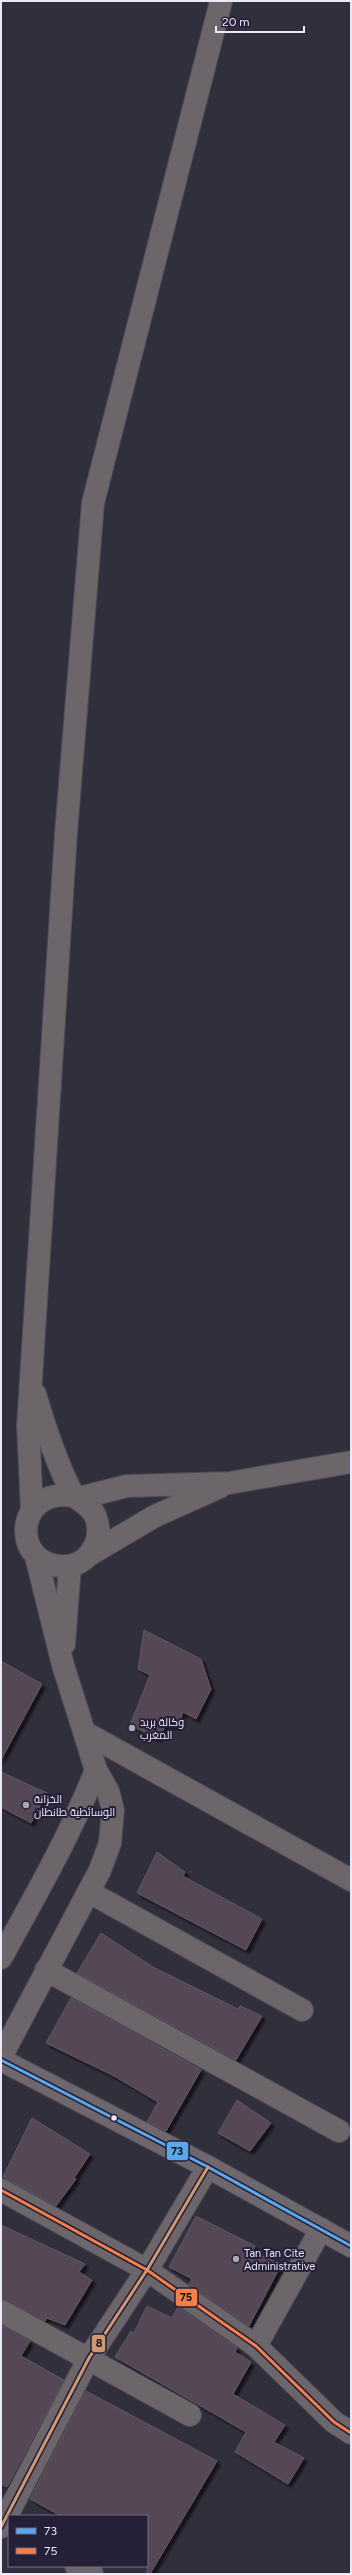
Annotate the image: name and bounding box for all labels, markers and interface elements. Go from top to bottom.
scale bar [216,8,304,34]
text: 20 m [222,15,250,29]
place label: وكالة بريد المغرب [140,1716,184,1742]
marker: وكالة بريد المغرب [127,1723,137,1733]
place label: الخزانة الوسائطية طانطان [34,1793,115,1819]
marker: الخزانة الوسائطية طانطان [21,1800,31,1810]
unlabelled marker [109,2113,119,2123]
line badge: 73 [166,2141,189,2161]
text: 73 [171,2145,183,2158]
place label: Tan Tan Cite Administrative [244,2247,315,2273]
marker: Tan Tan Cite Administrative [231,2254,241,2264]
line badge: 75 [175,2288,198,2307]
text: 75 [180,2291,192,2304]
line badge: 8 [91,2334,106,2353]
text: 8 [96,2337,103,2350]
legend [8,2515,148,2567]
text: 73 [44,2524,57,2538]
text: 75 [44,2544,57,2558]

